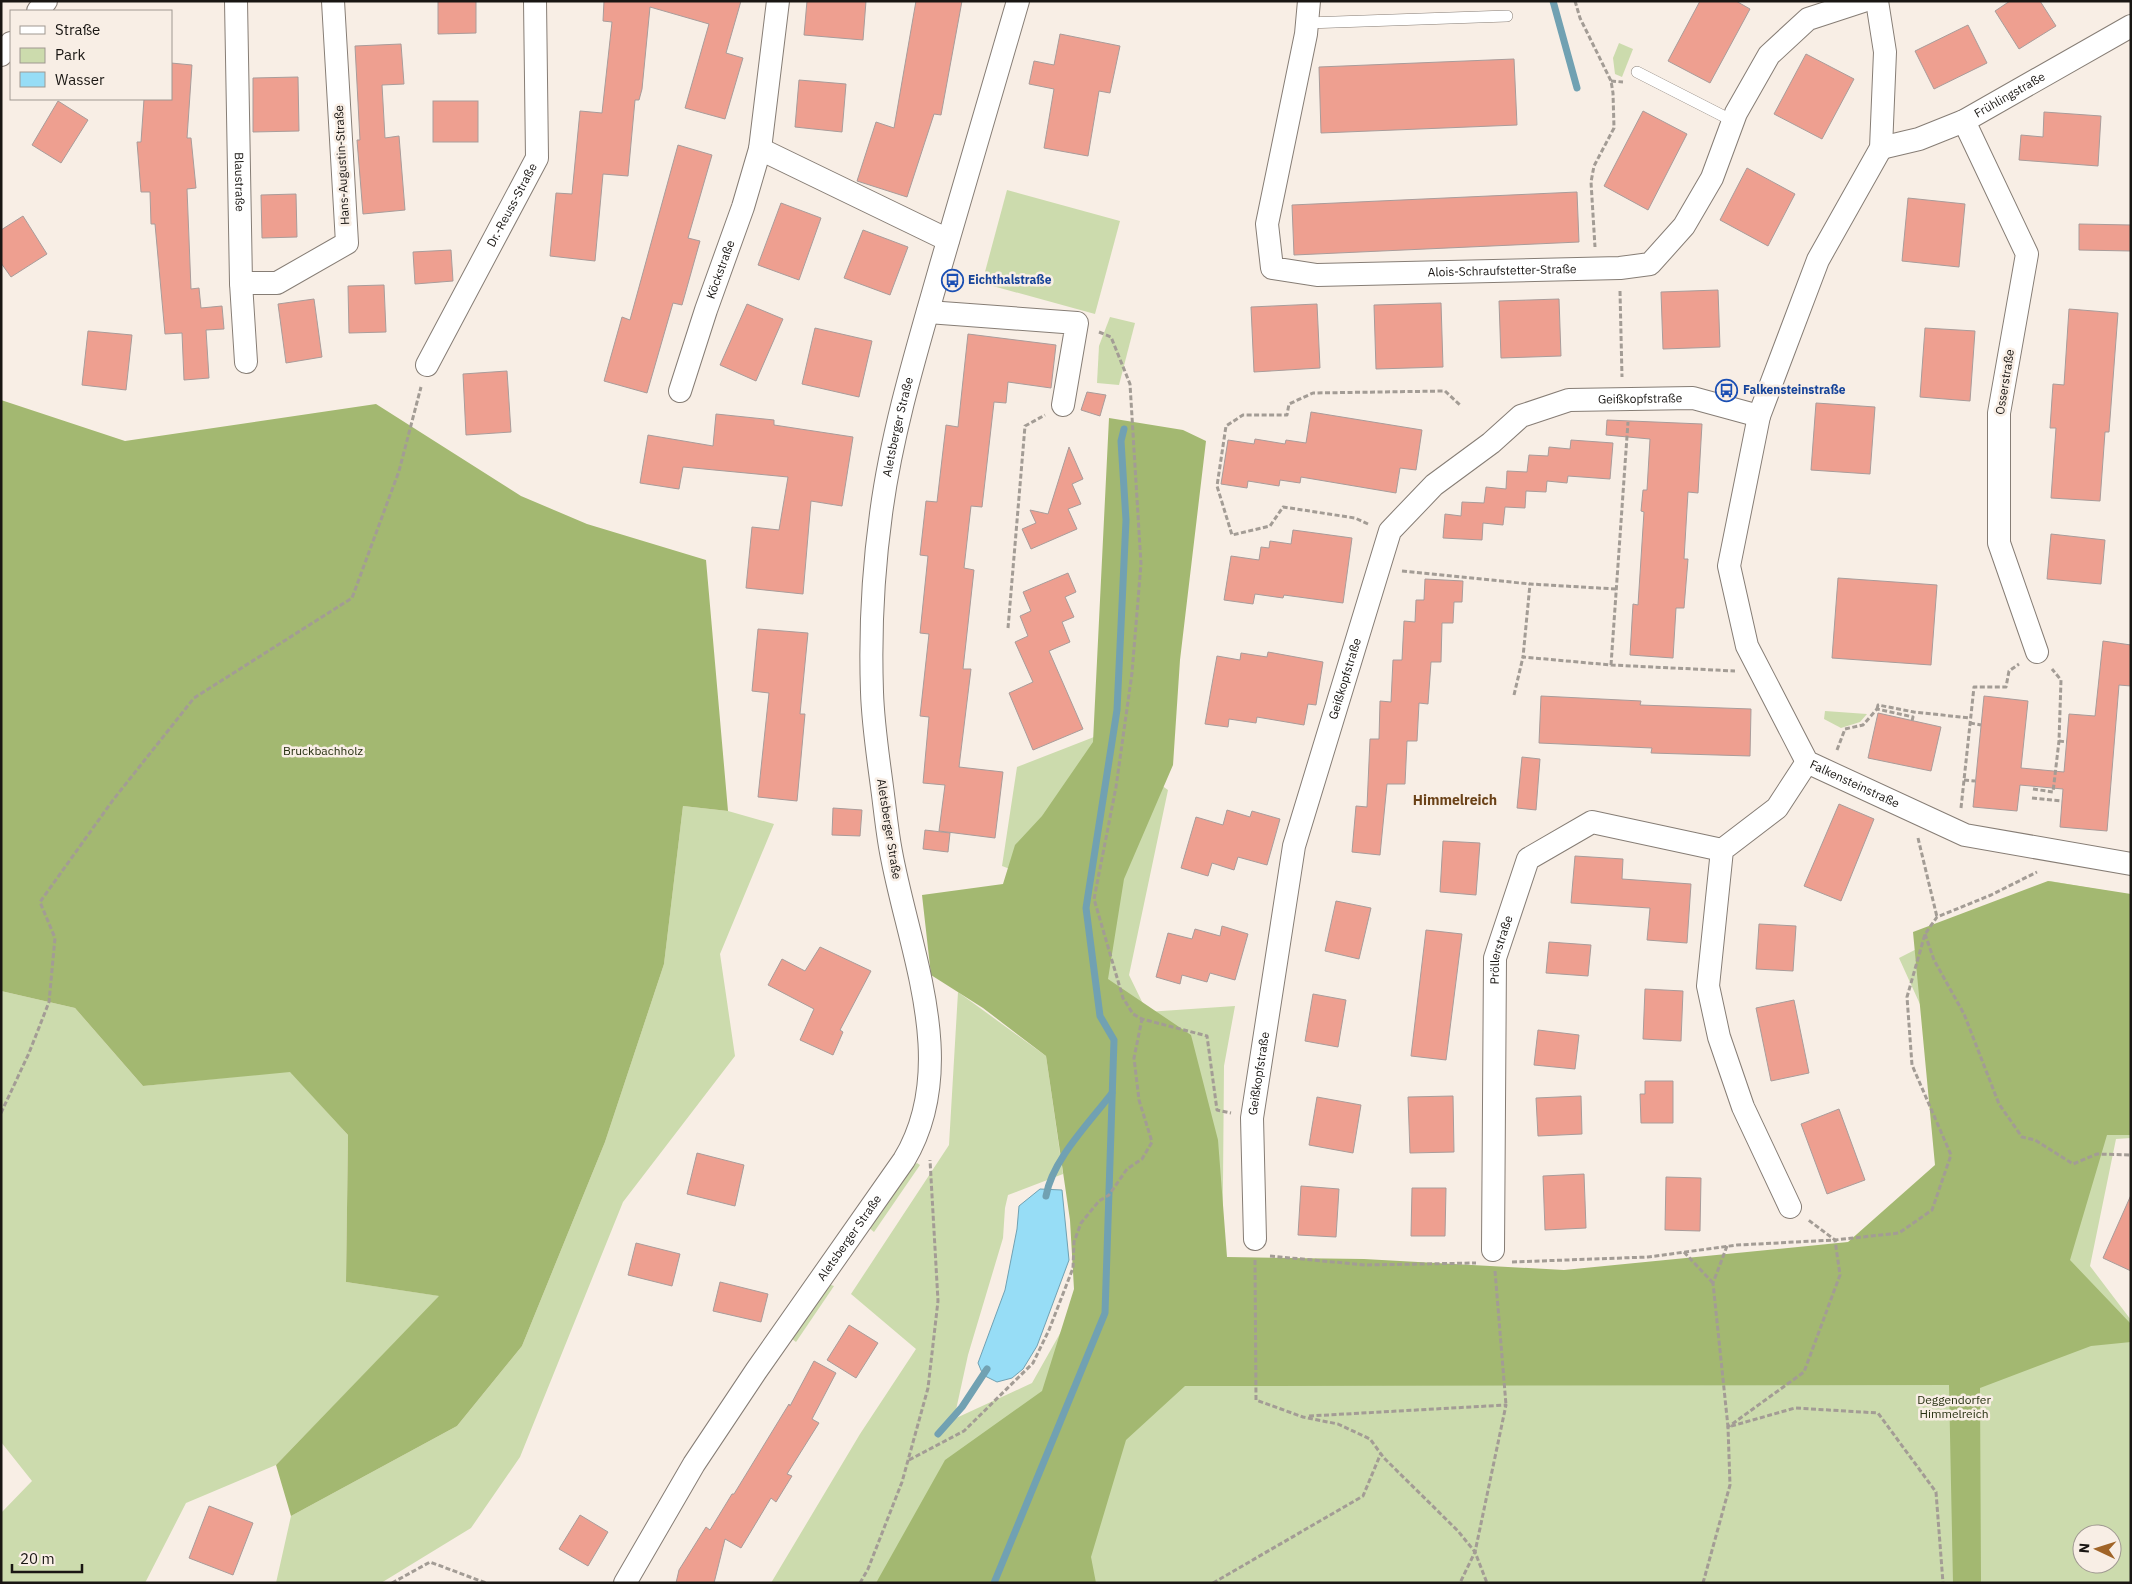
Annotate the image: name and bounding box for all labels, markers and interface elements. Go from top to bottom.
legend [10,10,172,100]
text: Straße [55,20,100,39]
text: Park [55,45,85,64]
street label: Frühlingstraße [1971,68,2048,121]
text: Wasser [55,70,105,89]
street label: Hans-Augustin-Straße [331,104,352,225]
street label: Blaustraße [232,152,248,212]
street label: Dr.-Reuss-Straße [483,160,540,249]
street label: Köckstraße [703,238,738,301]
street label: Alois-Schraufstetter-Straße [1427,261,1577,279]
bus stop icon: Eichthalstraße [940,268,964,292]
place label: Eichthalstraße [968,272,1052,287]
street label: Osserstraße [1992,348,2017,416]
street label: Aletsberger Straße [879,375,916,478]
bus stop icon: Falkensteinstraße [1715,378,1739,402]
place label: Falkensteinstraße [1743,382,1846,397]
street label: Geißkopfstraße [1598,390,1683,407]
street label: Geißkopfstraße [1325,636,1364,721]
park label: Bruckbachholz [283,743,363,758]
street label: Falkensteinstraße [1808,756,1902,811]
street label: Aletsberger Straße [874,778,905,881]
district label: Himmelreich [1413,791,1497,809]
street label: Pröllerstraße [1487,913,1516,984]
street label: Geißkopfstraße [1245,1030,1272,1116]
street label: Aletsberger Straße [814,1191,885,1283]
park label: Deggendorfer Himmelreich [1917,1392,1991,1421]
north arrow [2072,1524,2122,1574]
scale bar [12,1542,82,1574]
text: N [2075,1542,2093,1554]
text: 20 m [20,1549,55,1568]

